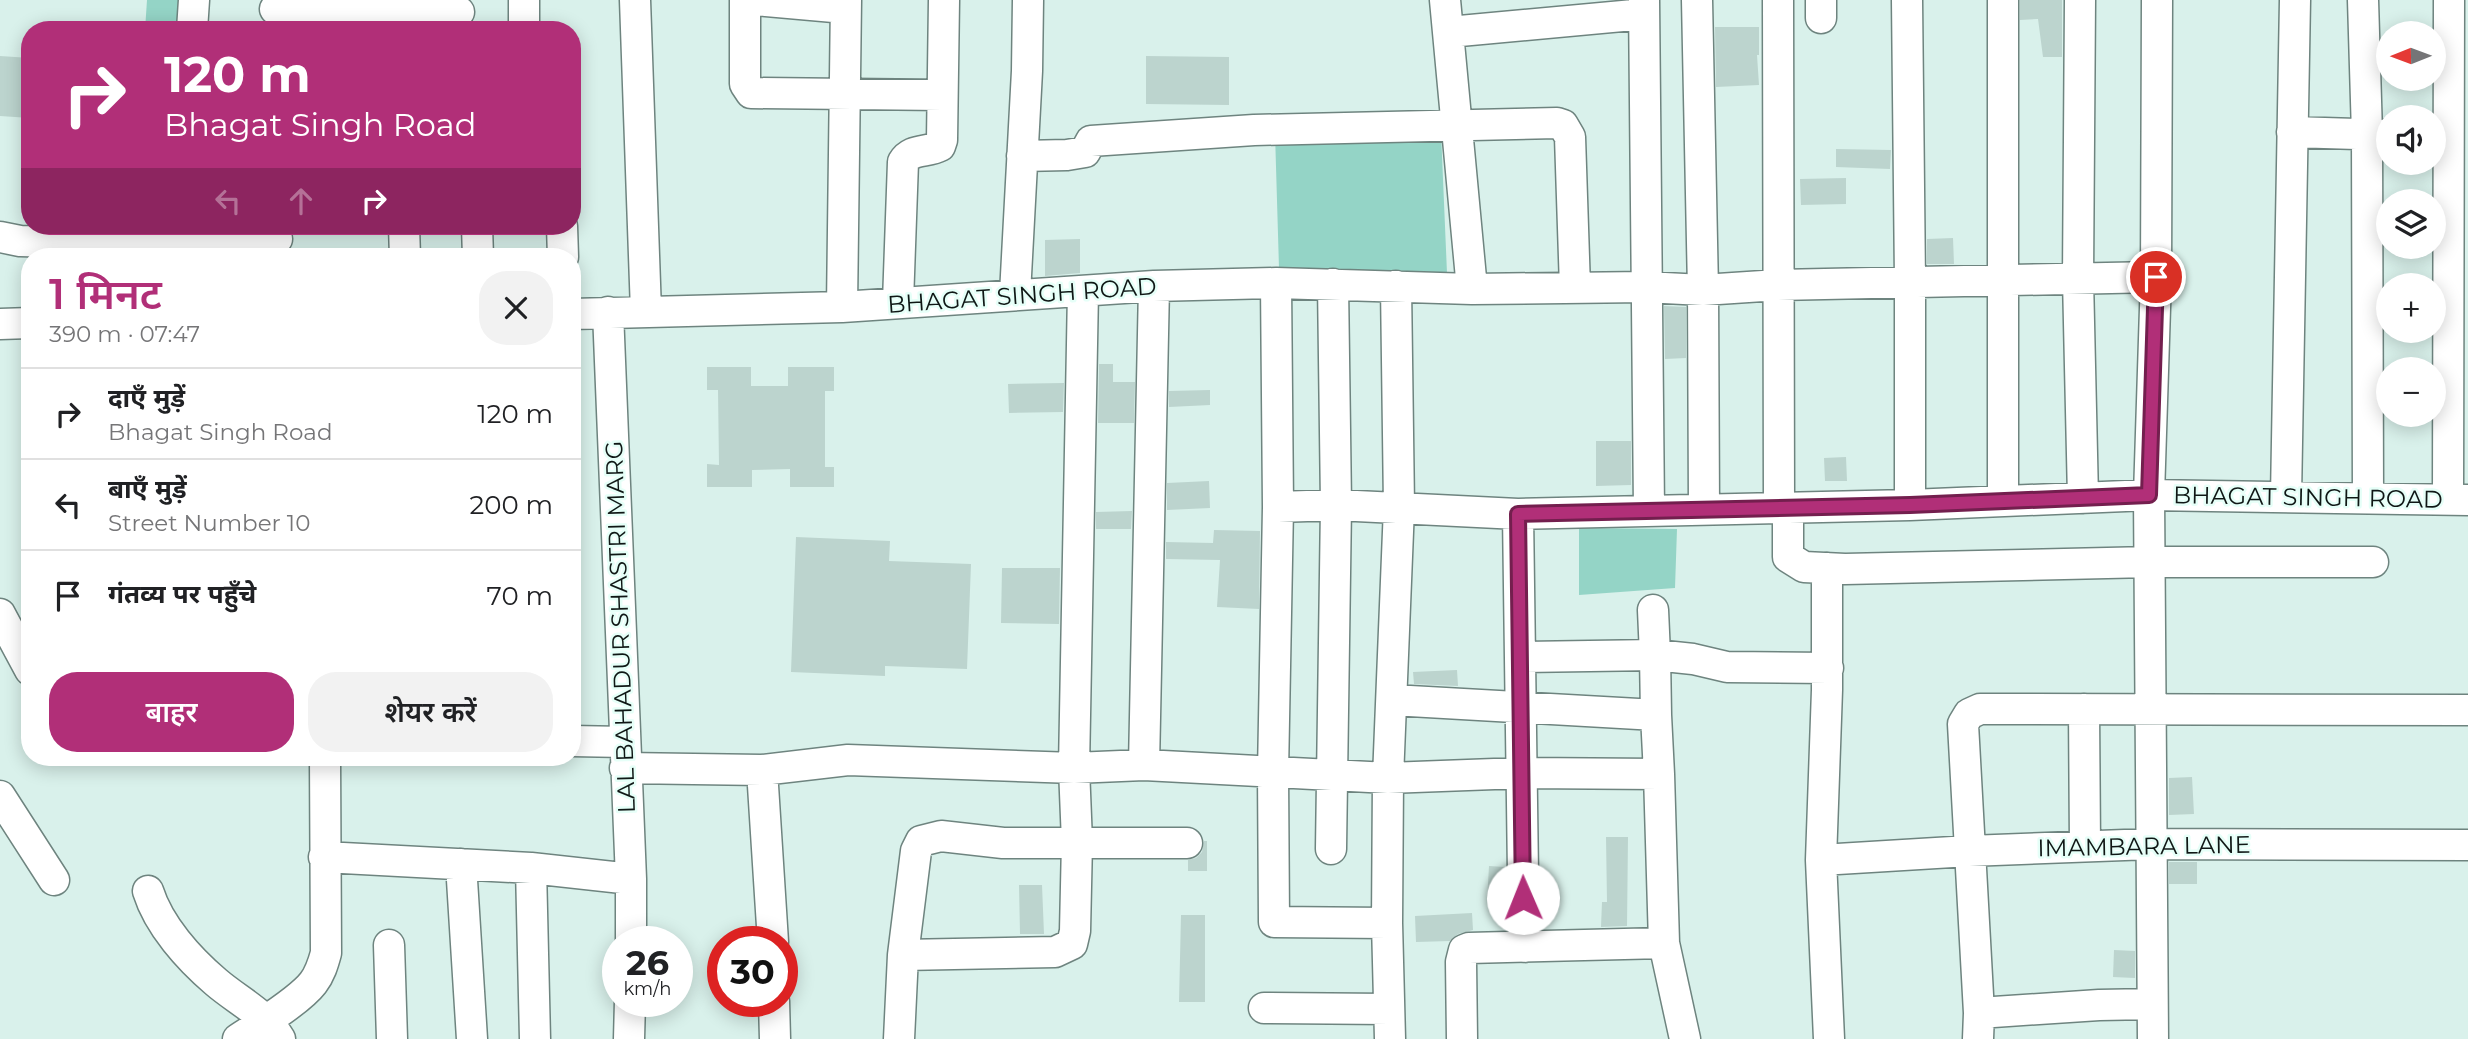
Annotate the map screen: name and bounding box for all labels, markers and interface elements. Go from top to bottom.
north arrow [2376,21,2446,91]
map controls [2376,21,2446,427]
text: 120 m [164,45,311,104]
icon: right [49,49,140,140]
text: Bhagat Singh Road [164,105,476,144]
button: sound [2376,105,2446,175]
icon: left [209,182,247,220]
icon: ahead [282,182,320,220]
icon: right [355,182,393,220]
button: layers [2376,189,2446,259]
pin [2126,247,2186,307]
icon: arrive [2137,258,2175,296]
text: 1 मिनट [49,268,162,320]
button: close [479,271,553,345]
street label: BHAGAT SINGH ROAD [886,271,1158,319]
button: + [2376,273,2446,343]
text: 390 m · 07:47 [49,320,200,348]
button: − [2376,357,2446,427]
text: दाएँ मुड़ें [108,382,185,414]
icon: right [49,395,87,433]
text: 120 m [477,398,553,430]
text: Bhagat Singh Road [108,418,333,446]
street label: LAL BAHADUR SHASTRI MARG [599,440,641,814]
text: बाएँ मुड़ें [108,473,187,505]
street label: BHAGAT SINGH ROAD [2173,480,2443,514]
icon: left [49,486,87,524]
text: 200 m [469,489,553,521]
text: Street Number 10 [108,509,310,537]
icon: arrive [49,577,87,615]
text: गंतव्य पर पहुँचे [108,578,256,610]
text: 70 m [487,580,553,612]
button: बाहर [49,672,294,752]
button: शेयर करें [308,672,553,752]
street label: IMAMBARA LANE [2037,830,2251,862]
position arrow [1486,861,1560,935]
speed limit sign: 30 [707,926,798,1017]
text: 26 [626,941,669,984]
text: km/h [623,978,672,1000]

